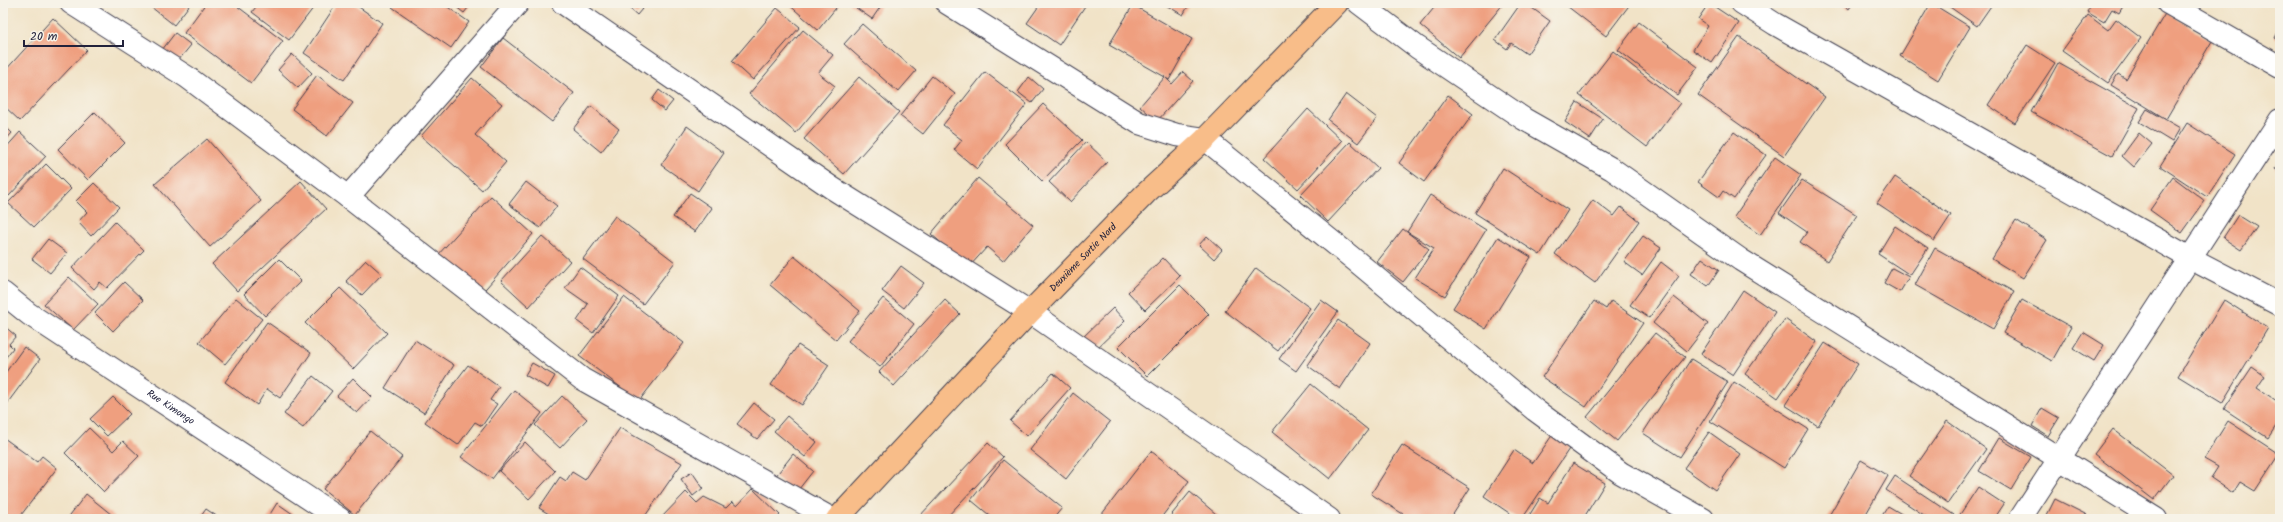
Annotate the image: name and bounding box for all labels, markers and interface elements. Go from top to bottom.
scale bar [24,22,123,48]
text: 20 m [30,27,58,46]
street label: Deuxième Sortie Nord [1046,219,1121,296]
street label: Rue Kimongo [143,386,198,429]

